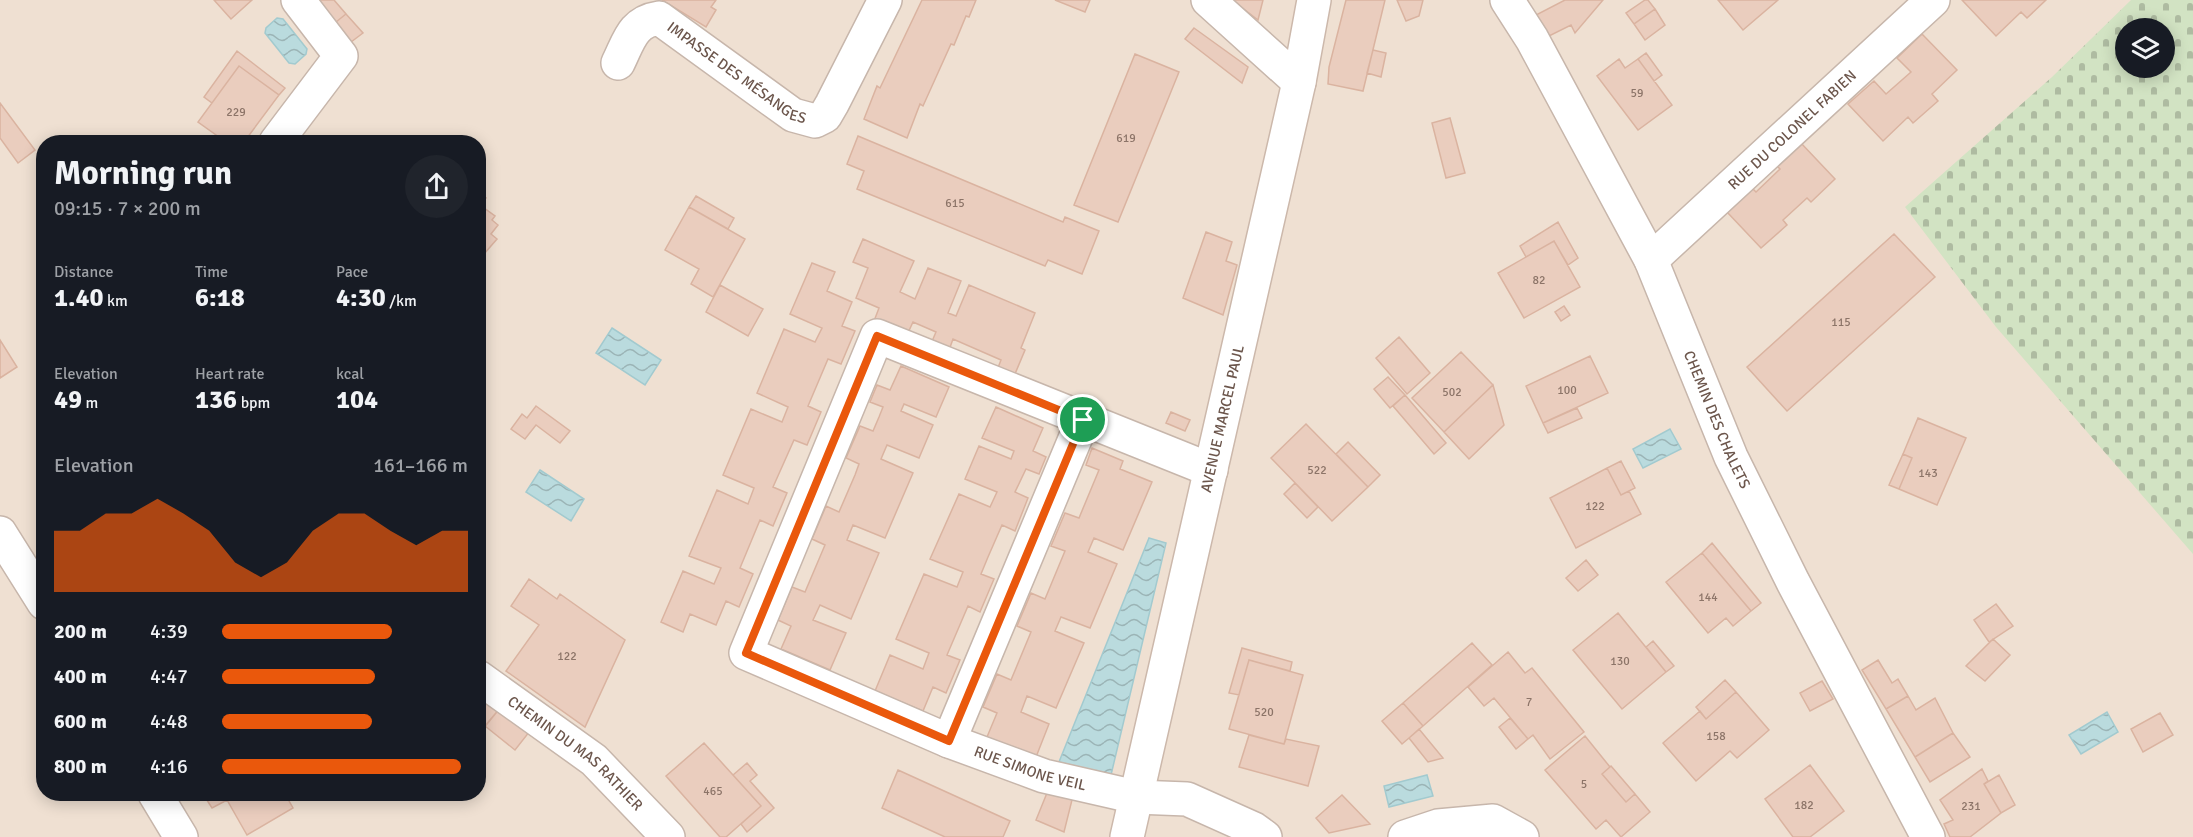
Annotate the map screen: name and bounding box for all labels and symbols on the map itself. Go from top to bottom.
street label: IMPASSE DES MÉSANGES [664,18,808,127]
street label: RUE DU COLONEL FABIEN [1724,66,1860,193]
house number: 59 [1631,86,1643,101]
house number: 229 [226,105,246,120]
house number: 619 [1116,131,1136,146]
house number: 615 [945,196,965,211]
house number: 82 [1533,273,1545,288]
house number: 115 [1831,315,1851,330]
street label: AVENUE MARCEL PAUL [1197,343,1248,494]
street label: CHEMIN DES CHALETS [1680,348,1754,491]
house number: 100 [1557,383,1577,398]
house number: 502 [1442,385,1462,400]
pin [1057,394,1108,445]
house number: 522 [1307,463,1327,478]
house number: 143 [1918,466,1938,481]
house number: 122 [1585,499,1605,514]
house number: 144 [1698,590,1718,605]
house number: 122 [557,649,577,664]
house number: 130 [1610,654,1630,669]
street label: CHEMIN DU MAS RATHIER [504,692,647,814]
house number: 7 [1526,695,1532,710]
house number: 520 [1254,705,1274,720]
house number: 158 [1706,729,1726,744]
street label: RUE SIMONE VEIL [972,742,1088,794]
house number: 5 [1581,777,1587,792]
house number: 465 [703,784,723,799]
house number: 182 [1794,798,1814,813]
house number: 231 [1961,799,1981,814]

